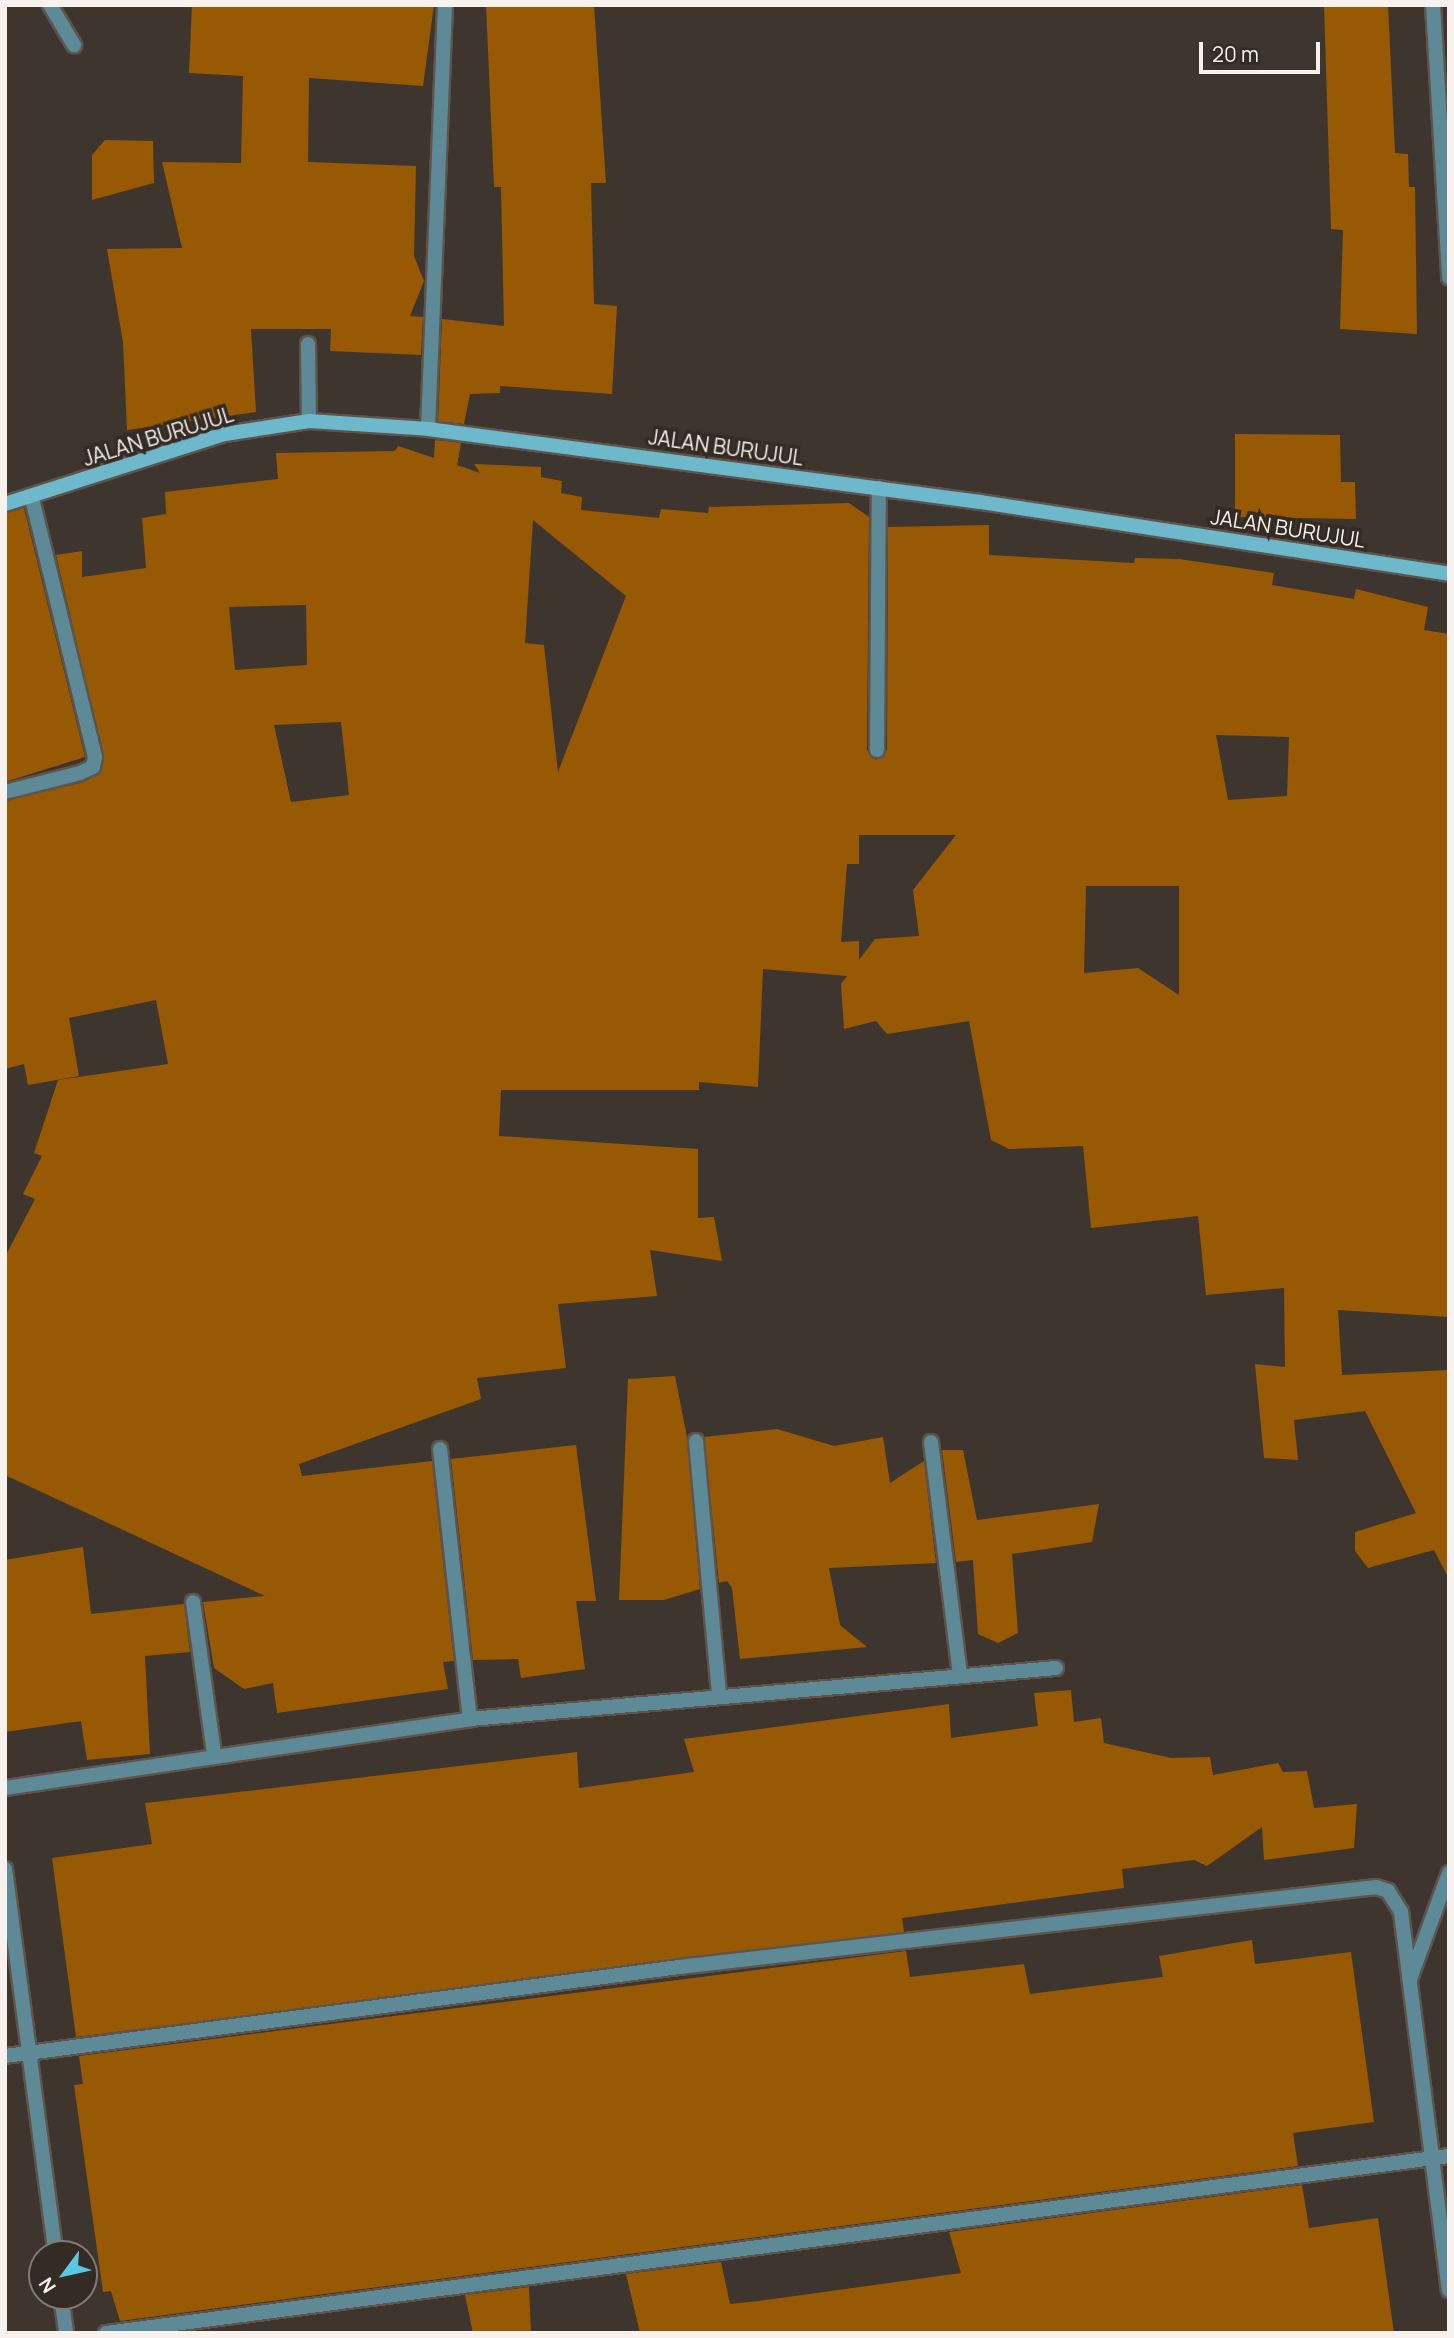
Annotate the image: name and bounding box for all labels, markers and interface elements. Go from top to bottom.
scale bar [1202,28,1323,72]
text: 20 m [1212,40,1259,68]
street label: JALAN BURUJUL [80,401,236,471]
street label: JALAN BURUJUL [647,424,805,470]
street label: JALAN BURUJUL [1209,503,1367,553]
north arrow [28,2240,98,2310]
text: N [32,2273,62,2298]

